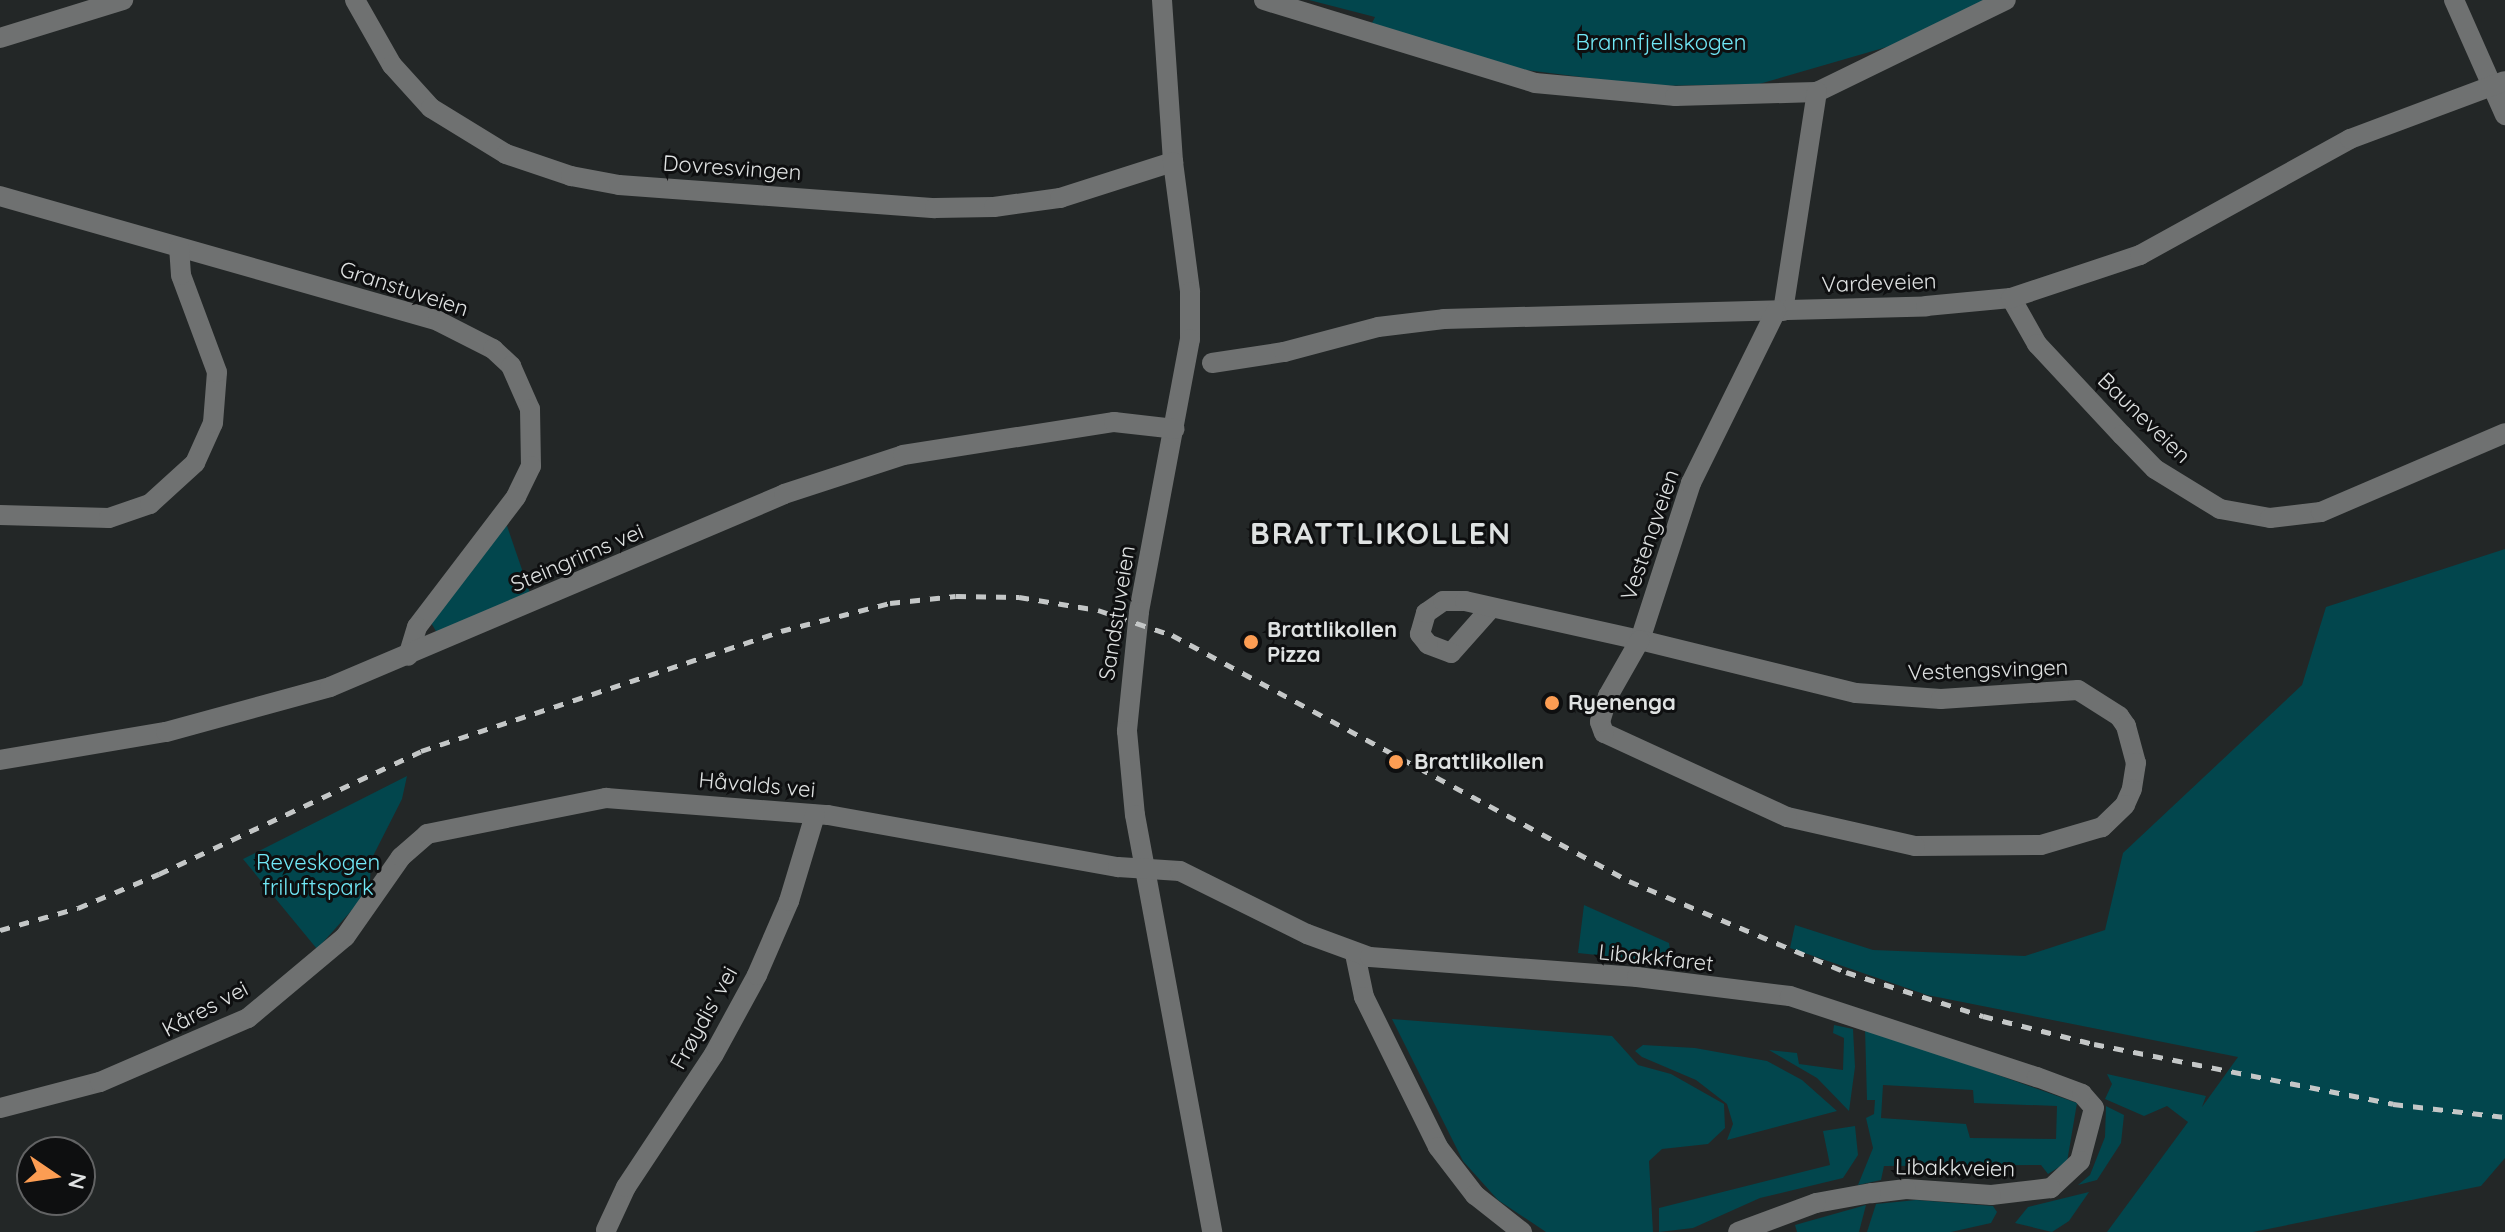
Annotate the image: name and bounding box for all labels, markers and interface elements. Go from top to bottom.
park label: Brannfjellskogen [1575,30,1747,56]
street label: Dovresvingen [662,150,802,186]
street label: Granstuveien [336,256,472,322]
street label: Vardeveien [1821,268,1937,298]
street label: Bauneveien [2092,367,2196,469]
street label: Vestengveien [1615,466,1685,604]
district label: BRATTLIKOLLEN [1250,515,1512,551]
street label: Steingrims vei [507,518,647,598]
street label: Sandstuveien [1093,544,1141,682]
place label: Brattlikollen Pizza [1267,616,1397,668]
marker: Brattlikollen Pizza [1242,633,1260,651]
street label: Vestengsvingen [1907,654,2069,686]
place label: Ryenenga [1568,690,1676,716]
marker: Ryenenga [1543,694,1561,712]
place label: Brattlikollen [1414,749,1544,775]
marker: Brattlikollen [1385,751,1407,773]
street label: Håvalds vei [698,767,816,803]
park label: Reveskogen friluftspark [256,849,380,900]
street label: Libakkfaret [1597,939,1715,977]
street label: Frøydis' vei [665,962,743,1074]
street label: Kåres vei [157,975,253,1043]
north arrow [16,1136,96,1216]
street label: Libakkveien [1895,1154,2015,1182]
text: N [62,1170,93,1192]

